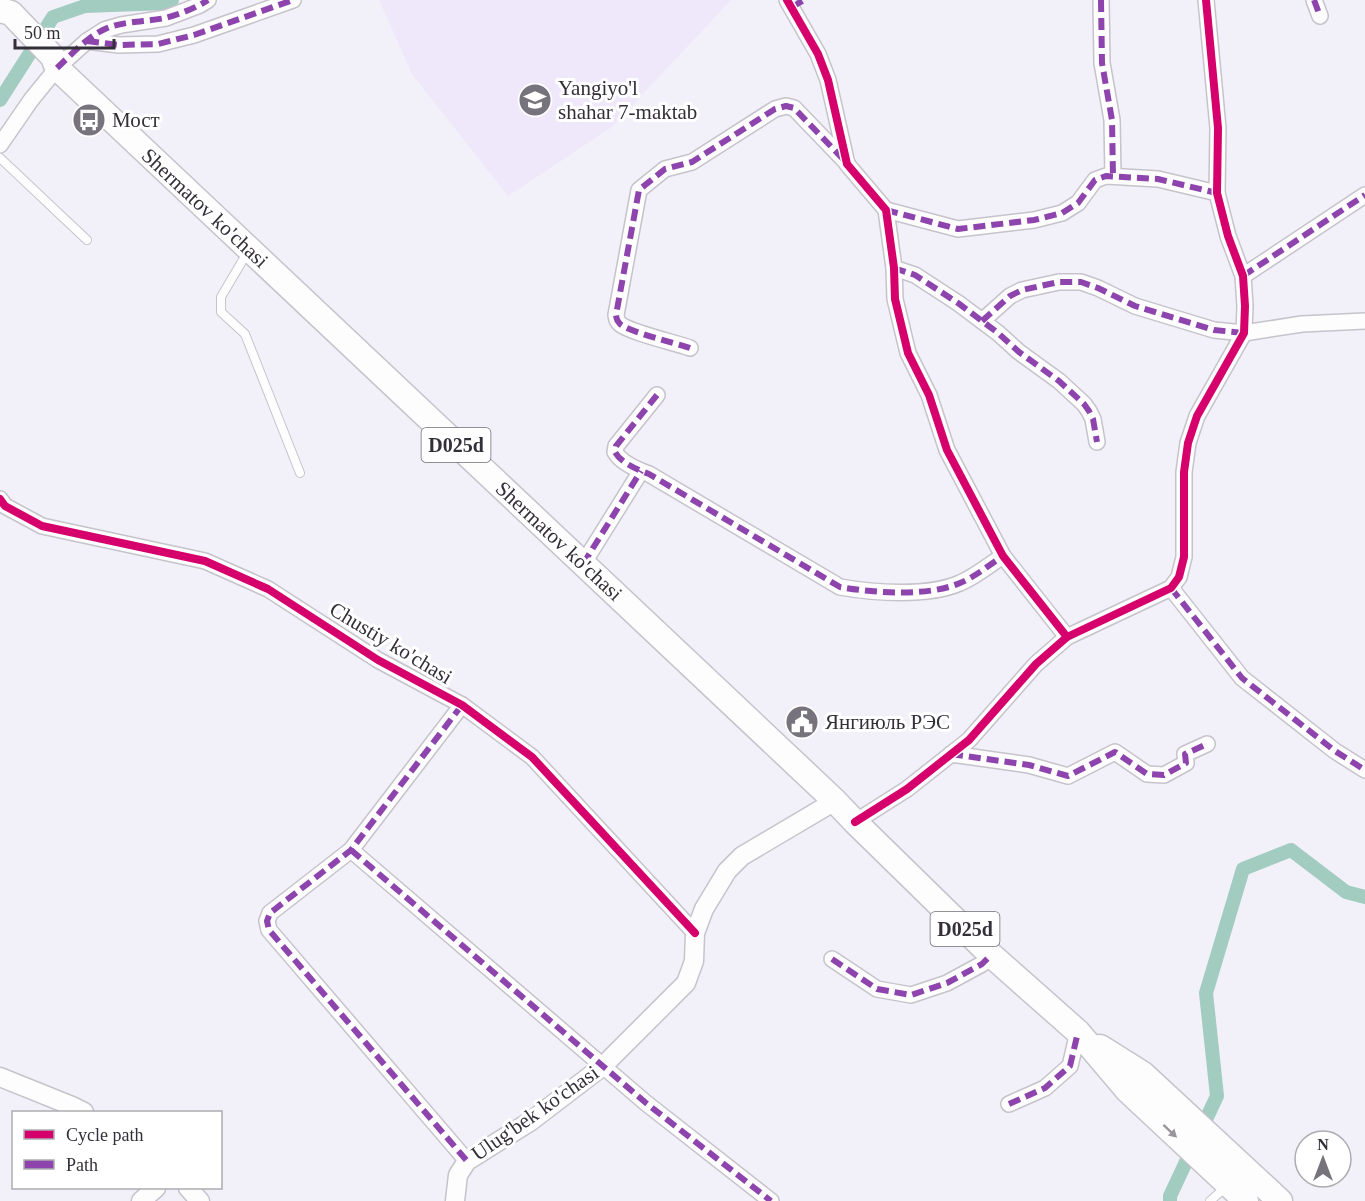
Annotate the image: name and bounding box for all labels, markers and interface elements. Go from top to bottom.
scale bar [15,12,114,50]
text: 50 m [24,23,61,43]
place label: Yangiyo'l shahar 7-maktab [558,76,697,124]
school or university icon: Yangiyo'l shahar 7-maktab [517,82,553,118]
bus stop icon: Мост [71,102,107,138]
place label: Мост [112,108,160,132]
street label: Shermatov ko'chasi [137,143,273,273]
road number: D025d [422,428,490,462]
street label: Shermatov ko'chasi [491,476,627,606]
street label: Chustiy ko'chasi [325,597,457,689]
public building icon: Янгиюль РЭС [784,704,820,740]
place label: Янгиюль РЭС [825,710,950,734]
road number: D025d [930,912,1000,946]
street label: Ulug'bek ko'chasi [467,1060,603,1166]
legend [12,1111,222,1189]
one-way arrow [1163,1124,1178,1138]
text: Cycle path [66,1125,143,1145]
north arrow [1293,1129,1353,1189]
text: N [1317,1136,1329,1153]
text: Path [66,1155,98,1175]

